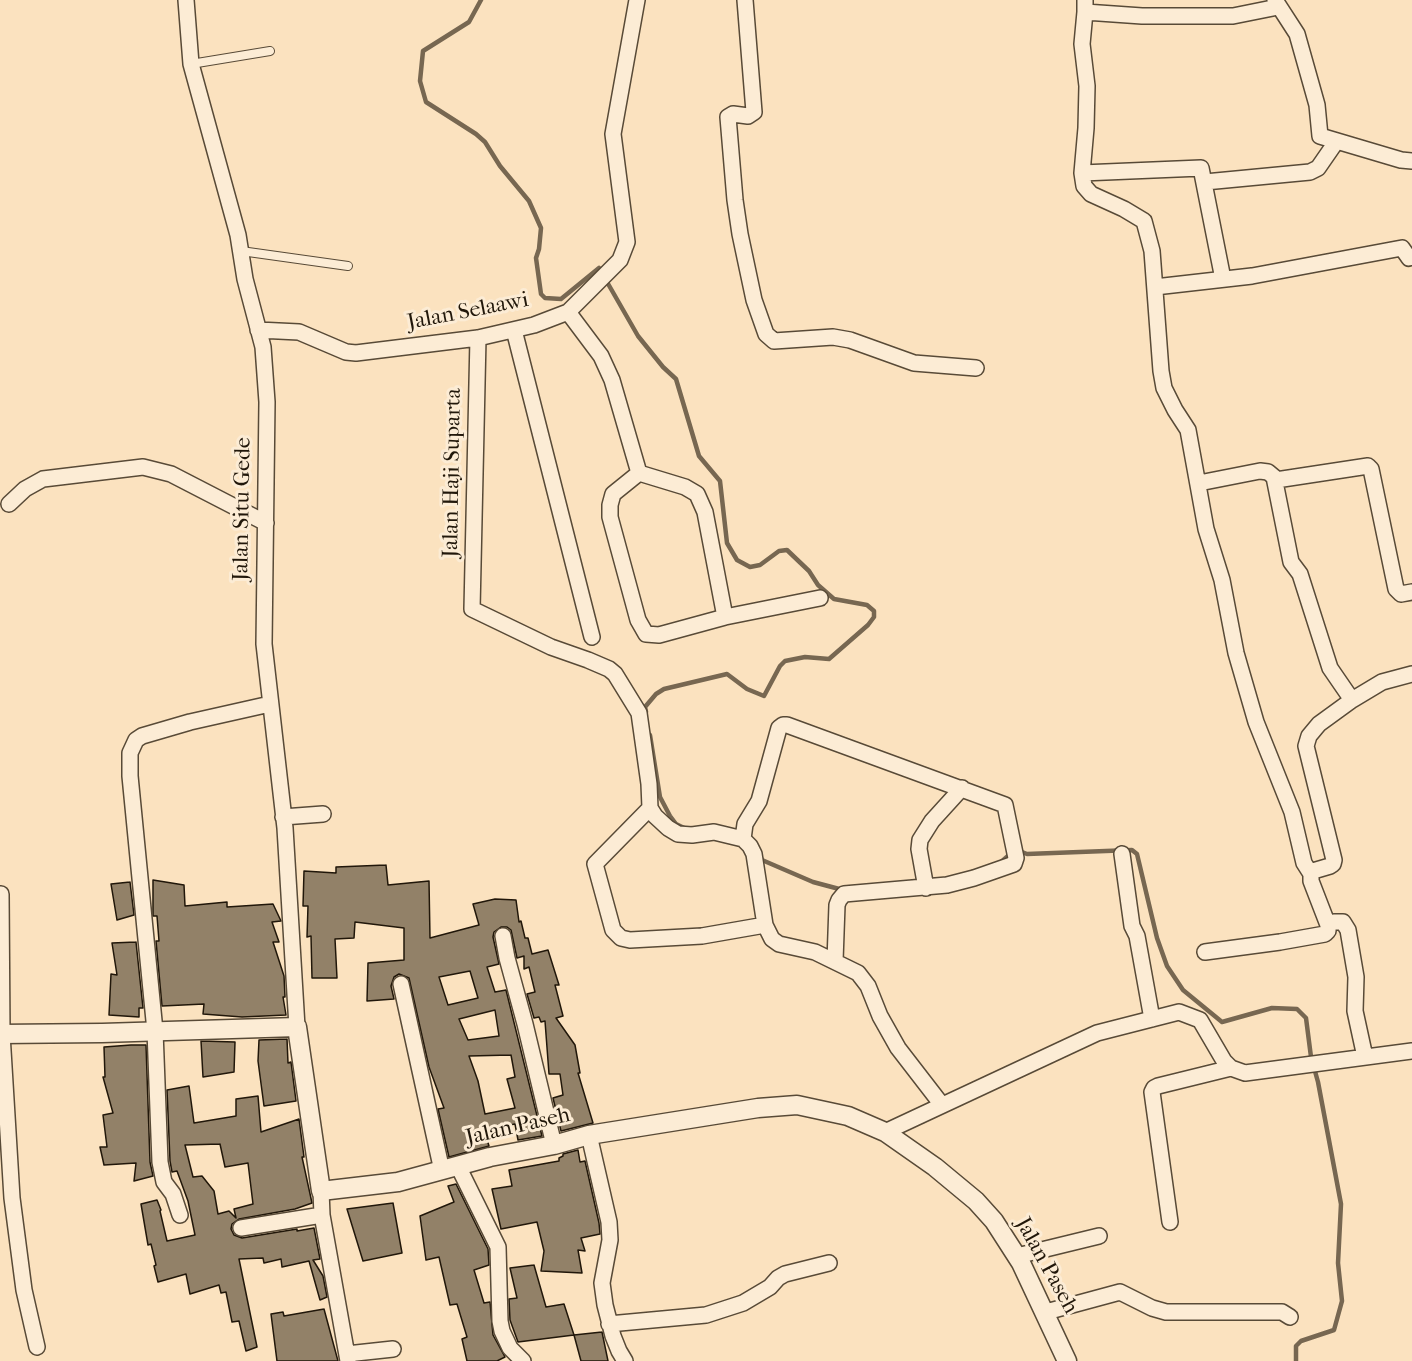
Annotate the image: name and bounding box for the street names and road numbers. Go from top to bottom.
street label: Jalan Selaawi [405,287,531,337]
street label: Jalan Haji Suparta [438,388,468,558]
street label: Jalan Situ Gede [229,437,257,581]
street label: Jalan Paseh [463,1102,573,1152]
street label: Jalan Paseh [1009,1213,1083,1319]

